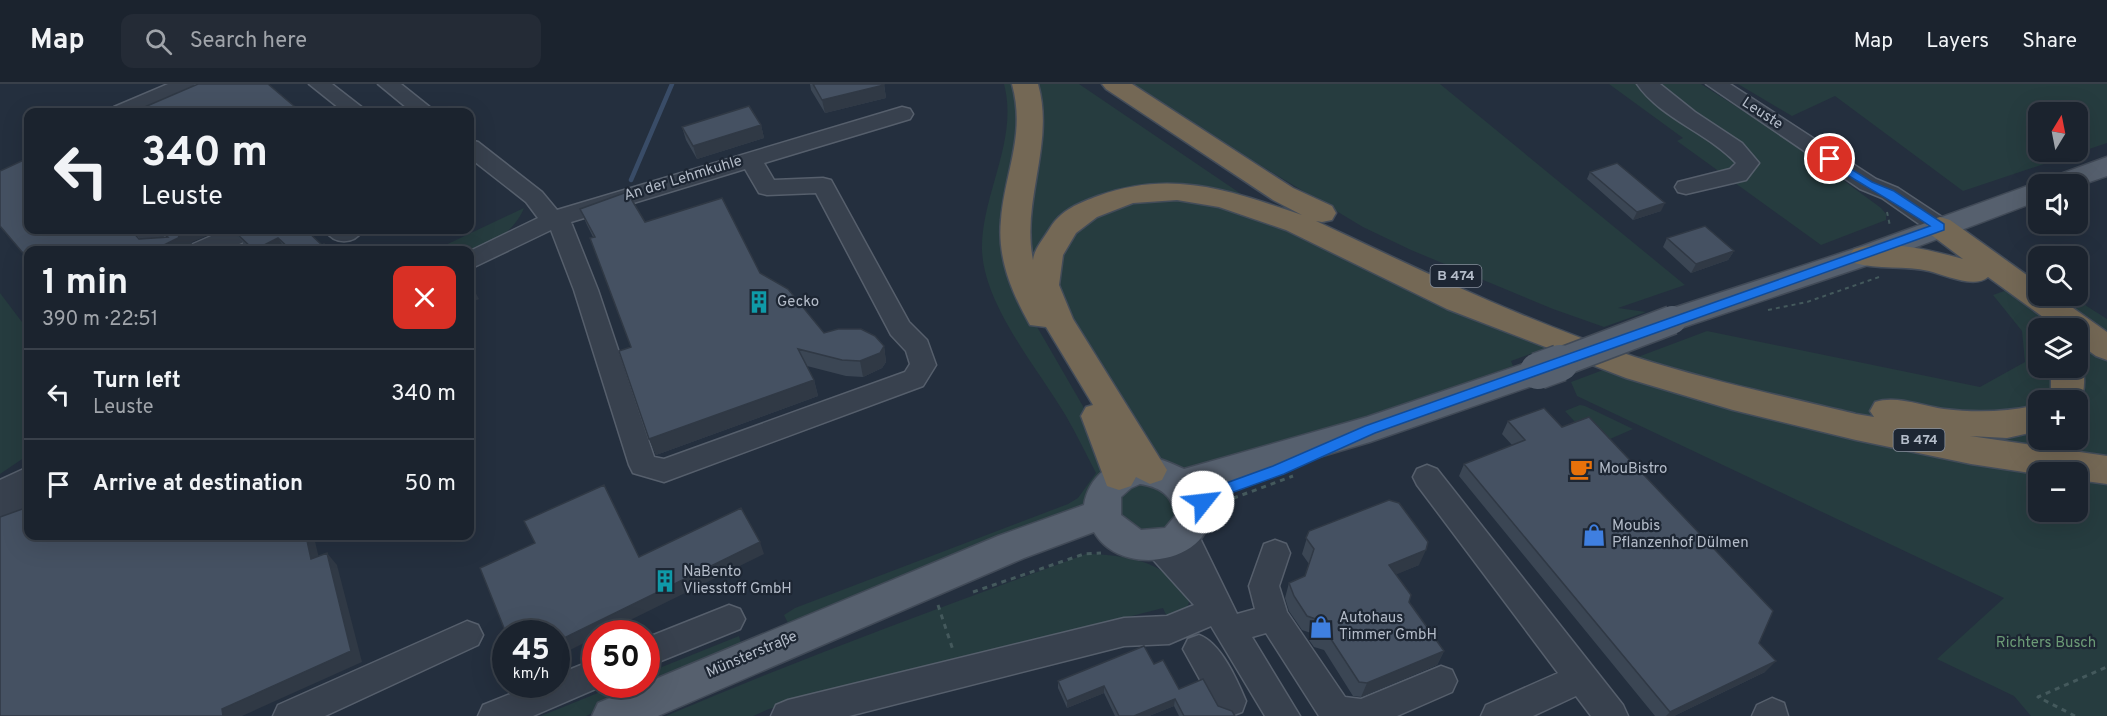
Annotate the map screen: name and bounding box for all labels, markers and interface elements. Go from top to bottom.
search box [121,14,541,68]
text: Map [30,23,85,59]
icon: search [142,25,175,58]
text: Search here [190,28,307,55]
text: Map [1854,28,1893,55]
text: Layers [1926,28,1989,55]
text: Share [2022,28,2077,55]
street label: Leuste [1738,94,1786,134]
north arrow [2028,102,2088,162]
map controls [2028,102,2088,522]
text: 340 m [141,128,268,181]
icon: left [42,132,120,210]
pin [1804,133,1855,184]
icon: arrive [1813,142,1846,175]
street label: An der Lehmkuhle [622,152,744,206]
button: sound [2028,174,2088,234]
text: Leuste [141,180,223,214]
button: search [2028,246,2088,306]
text: 1 min [42,261,128,307]
road number: B 474 [1430,265,1482,287]
button: close [393,266,456,329]
building icon: Gecko [746,289,772,315]
place label: Gecko [777,293,819,312]
text: 390 m · 22:51 [42,307,158,333]
button: layers [2028,318,2088,378]
text: Turn left [93,368,181,395]
icon: left [42,378,75,411]
text: 340 m [391,381,456,408]
button: + [2028,390,2088,450]
text: Leuste [93,395,154,421]
road number: B 474 [1894,429,1944,451]
cafe icon: MouBistro [1568,456,1594,482]
place label: MouBistro [1599,460,1667,479]
button: − [2028,462,2088,522]
icon: arrive [42,468,75,501]
position arrow [1171,470,1235,534]
text: Arrive at destination [93,471,303,498]
text: 50 m [404,471,456,498]
place label: Moubis Pflanzenhof Dülmen [1612,517,1749,553]
shop icon: Moubis Pflanzenhof Dülmen [1581,522,1607,548]
place label: NaBento Vliesstoff GmbH [683,563,792,599]
building icon: NaBento Vliesstoff GmbH [652,568,678,594]
place label: Autohaus Timmer GmbH [1339,609,1437,645]
shop icon: Autohaus Timmer GmbH [1308,614,1334,640]
speed limit sign: 50 [582,620,660,698]
street label: Münsterstraße [704,627,800,683]
text: 45 [512,633,550,670]
park label: Richters Busch [1996,634,2096,653]
text: km/h [513,665,549,684]

